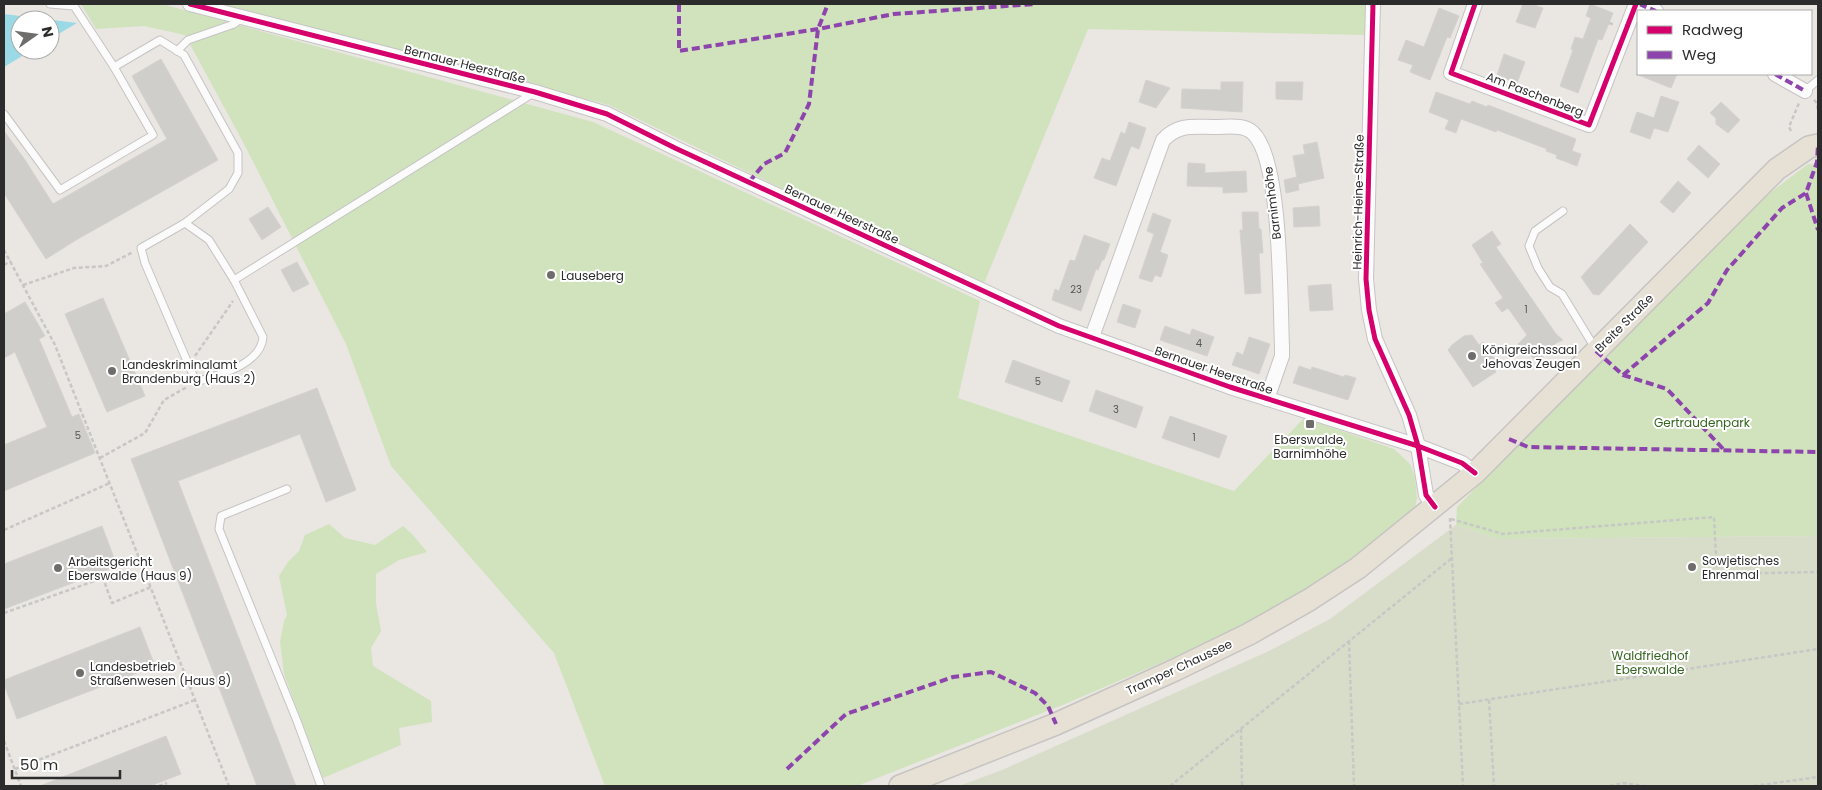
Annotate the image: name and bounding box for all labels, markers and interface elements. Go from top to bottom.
north arrow [10,10,60,60]
legend [1637,10,1812,75]
text: Radweg [1682,19,1743,40]
text: N [37,24,59,39]
street label: Bernauer Heerstraße [403,41,527,87]
text: Weg [1682,44,1716,65]
street label: Am Paschenberg [1484,68,1586,120]
street label: Heinrich-Heine-Straße [1348,134,1368,270]
street label: Barnimhöhe [1259,166,1285,240]
street label: Bernauer Heerstraße [782,180,902,248]
place label: Lauseberg [561,267,624,284]
marker: Lauseberg [545,269,557,281]
house number: 23 [1070,282,1082,297]
street label: Breite Straße [1591,290,1657,356]
house number: 1 [1524,302,1528,317]
house number: 4 [1196,336,1202,351]
place label: Königreichssaal Jehovas Zeugen [1482,341,1580,372]
street label: Bernauer Heerstraße [1152,342,1276,398]
marker: Königreichssaal Jehovas Zeugen [1466,350,1478,362]
place label: Landeskriminalamt Brandenburg (Haus 2) [122,356,256,387]
marker: Landeskriminalamt Brandenburg (Haus 2) [106,365,118,377]
house number: 5 [1035,374,1041,389]
house number: 3 [1113,402,1119,417]
park label: Gertraudenpark [1654,414,1751,431]
marker: Eberswalde, Barnimhöhe [1304,418,1316,430]
house number: 5 [75,428,81,443]
house number: 1 [1192,430,1196,445]
place label: Eberswalde, Barnimhöhe [1273,431,1347,462]
place label: Sowjetisches Ehrenmal [1702,552,1779,583]
place label: Arbeitsgericht Eberswalde (Haus 9) [68,553,192,584]
marker: Sowjetisches Ehrenmal [1686,561,1698,573]
marker: Arbeitsgericht Eberswalde (Haus 9) [52,562,64,574]
street label: Tramper Chaussee [1123,635,1235,699]
park label: Waldfriedhof Eberswalde [1611,647,1689,678]
place label: Landesbetrieb Straßenwesen (Haus 8) [90,658,231,689]
marker: Landesbetrieb Straßenwesen (Haus 8) [74,667,86,679]
scale bar [12,748,120,780]
text: 50 m [20,754,58,775]

